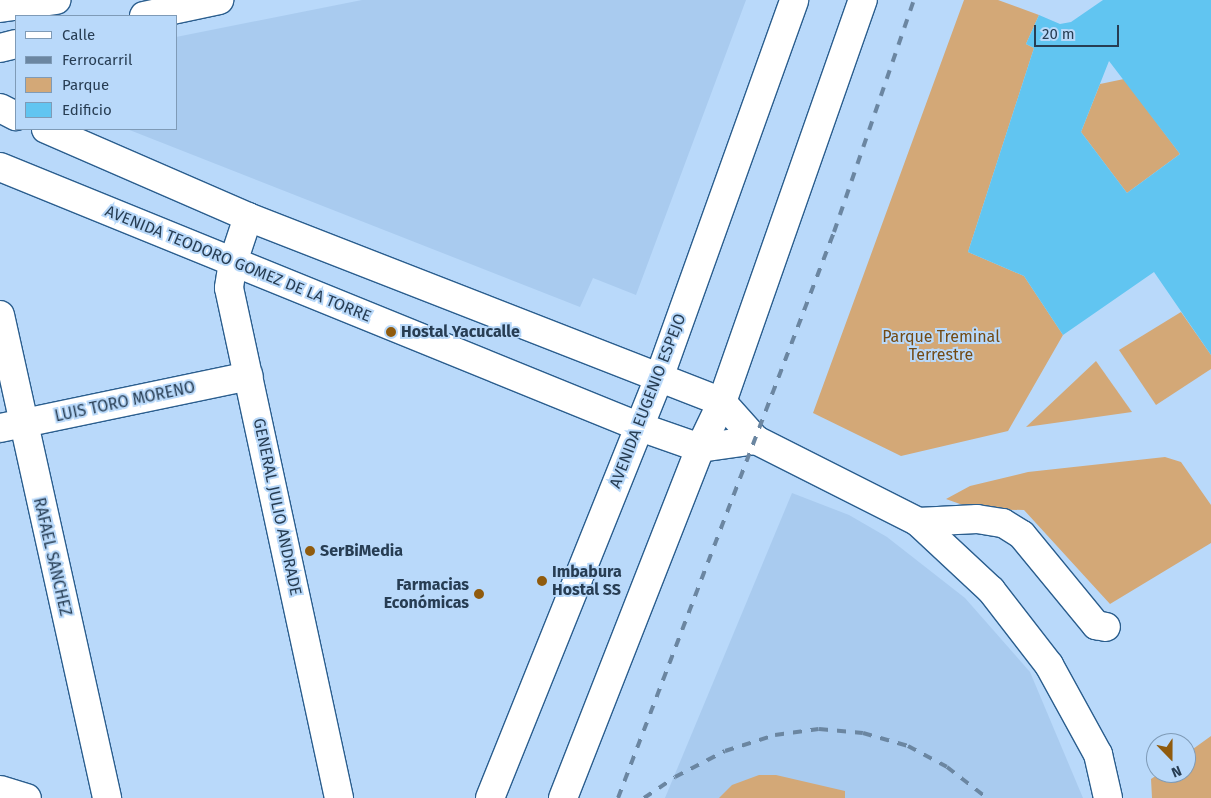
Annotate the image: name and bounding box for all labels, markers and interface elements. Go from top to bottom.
legend [15,15,178,130]
scale bar [1036,15,1121,47]
text: 20 m [1042,25,1075,43]
text: Calle [62,26,95,44]
text: Ferrocarril [62,51,132,69]
text: Parque [62,76,109,94]
text: Edificio [62,101,112,119]
street label: AVENIDA TEODORO GOMEZ DE LA TORRE [102,202,374,326]
street label: AVENIDA EUGENIO ESPEJO [606,311,690,491]
place label: Hostal Yacucalle [401,322,520,342]
marker: Hostal Yacucalle [385,326,397,338]
park label: Parque Treminal Terrestre [882,327,1000,365]
street label: LUIS TORO MORENO [53,378,197,426]
street label: GENERAL JULIO ANDRADE [249,417,305,597]
street label: RAFAEL SANCHEZ [29,496,75,618]
place label: SerBiMedia [320,541,403,561]
marker: SerBiMedia [304,545,316,557]
place label: Imbabura Hostal SS [552,562,622,600]
place label: Farmacias Económicas [384,575,469,613]
marker: Imbabura Hostal SS [536,575,548,587]
marker: Farmacias Económicas [473,588,485,600]
north arrow [1146,733,1196,783]
text: N [1169,762,1184,781]

